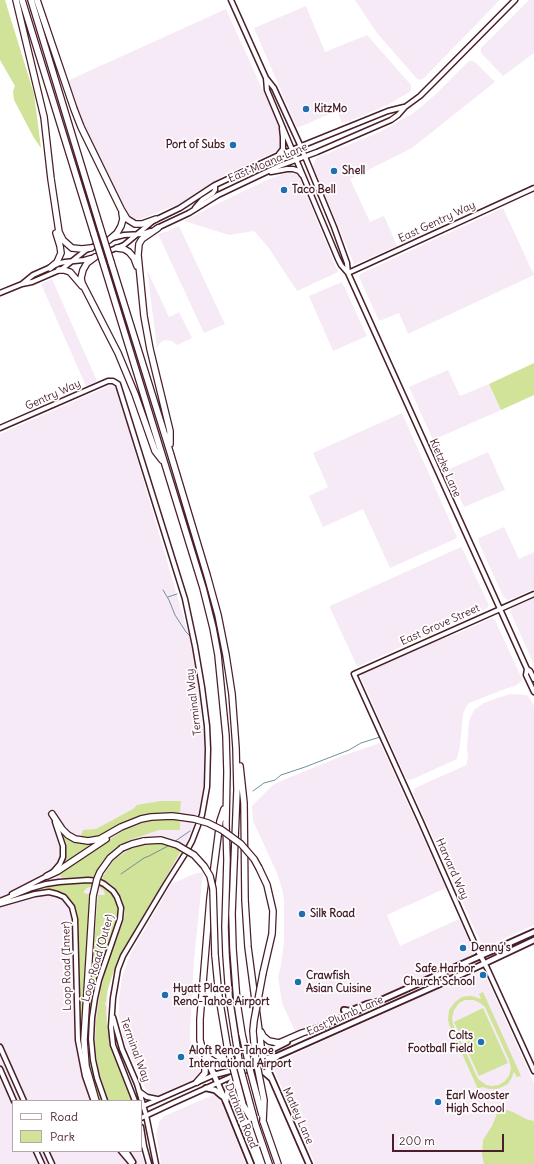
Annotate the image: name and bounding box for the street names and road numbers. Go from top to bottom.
street label: East Moana Lane [226,140,310,186]
street label: East Gentry Way [396,198,478,246]
street label: Gentry Way [23,377,83,413]
street label: Kietzke Lane [426,437,464,499]
street label: East Grove Street [398,602,482,648]
street label: Terminal Way [183,668,205,736]
street label: Harvard Way [433,836,471,902]
street label: Loop Road (Outer) [79,913,117,1003]
street label: Loop Road (Inner) [60,921,74,1011]
street label: East Plumb Lane [305,993,385,1039]
street label: Terminal Way [117,1016,153,1084]
street label: Durham Road [222,1081,260,1151]
street label: Matley Lane [280,1086,316,1146]

